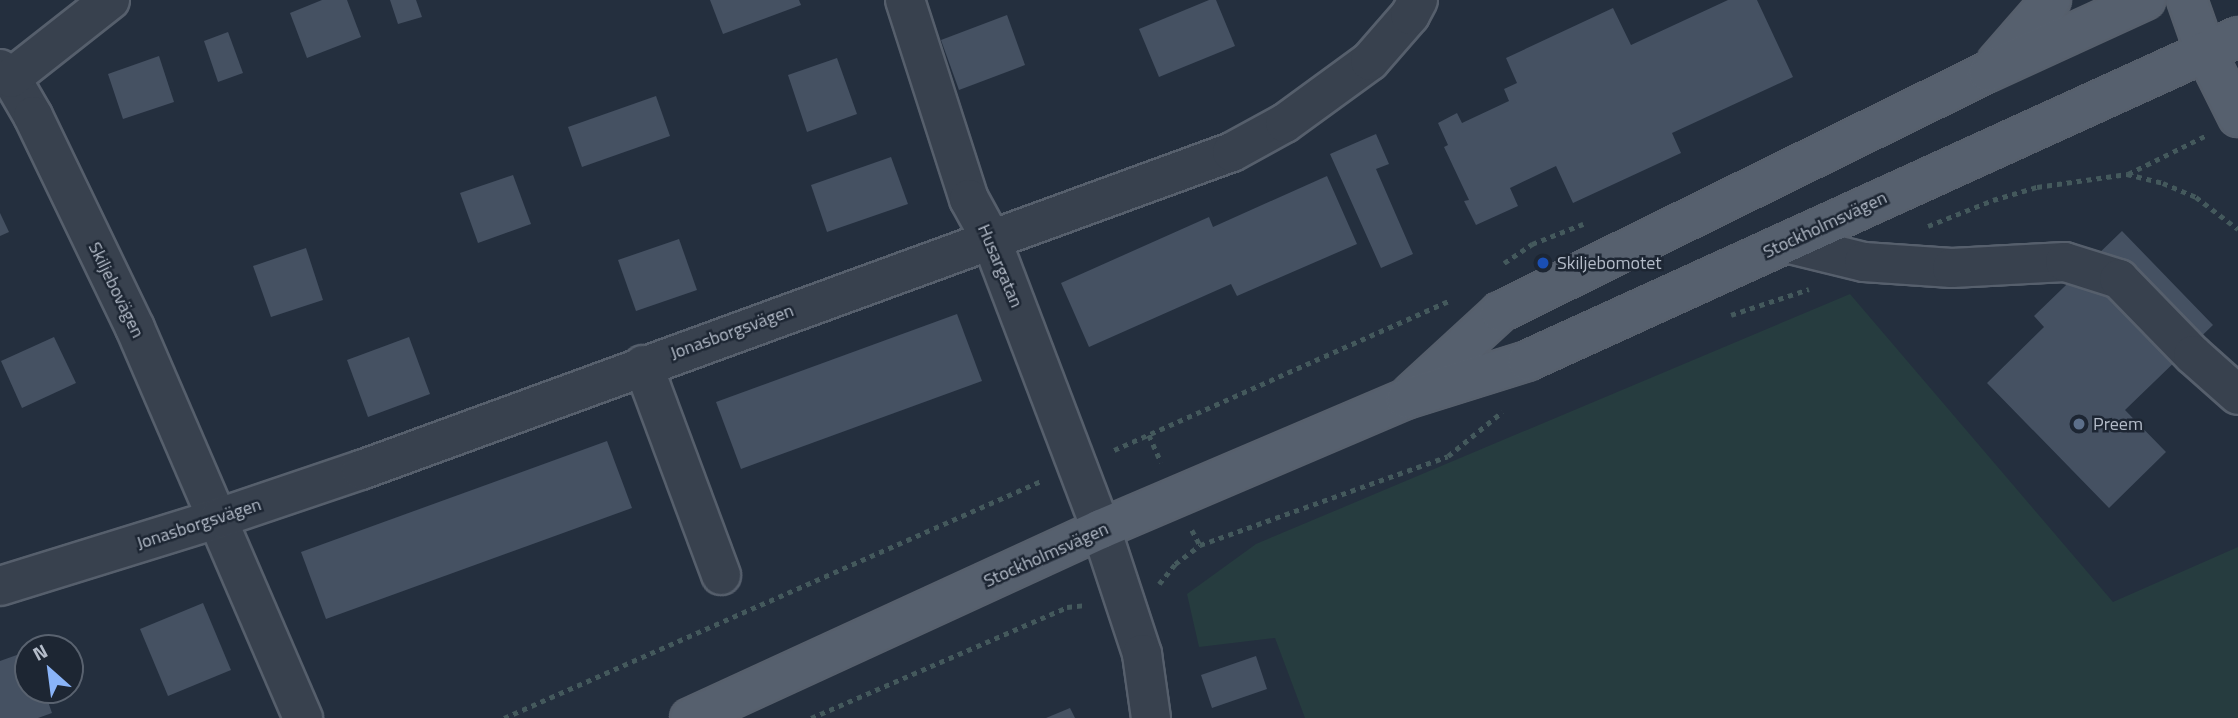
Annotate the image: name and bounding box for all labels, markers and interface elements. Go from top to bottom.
street label: Stockholmsvägen [1760,187,1890,263]
street label: Husargatan [973,221,1027,311]
street label: Skiljebovägen [84,239,148,341]
place label: Skiljebomotet [1557,252,1662,274]
marker: Skiljebomotet [1535,255,1551,271]
street label: Jonasborgsvägen [667,300,797,364]
place label: Preem [2093,413,2143,435]
marker: Preem [2071,416,2087,432]
street label: Jonasborgsvägen [134,494,264,554]
street label: Stockholmsvägen [980,518,1112,592]
north arrow [14,634,84,704]
text: N [27,636,52,668]

